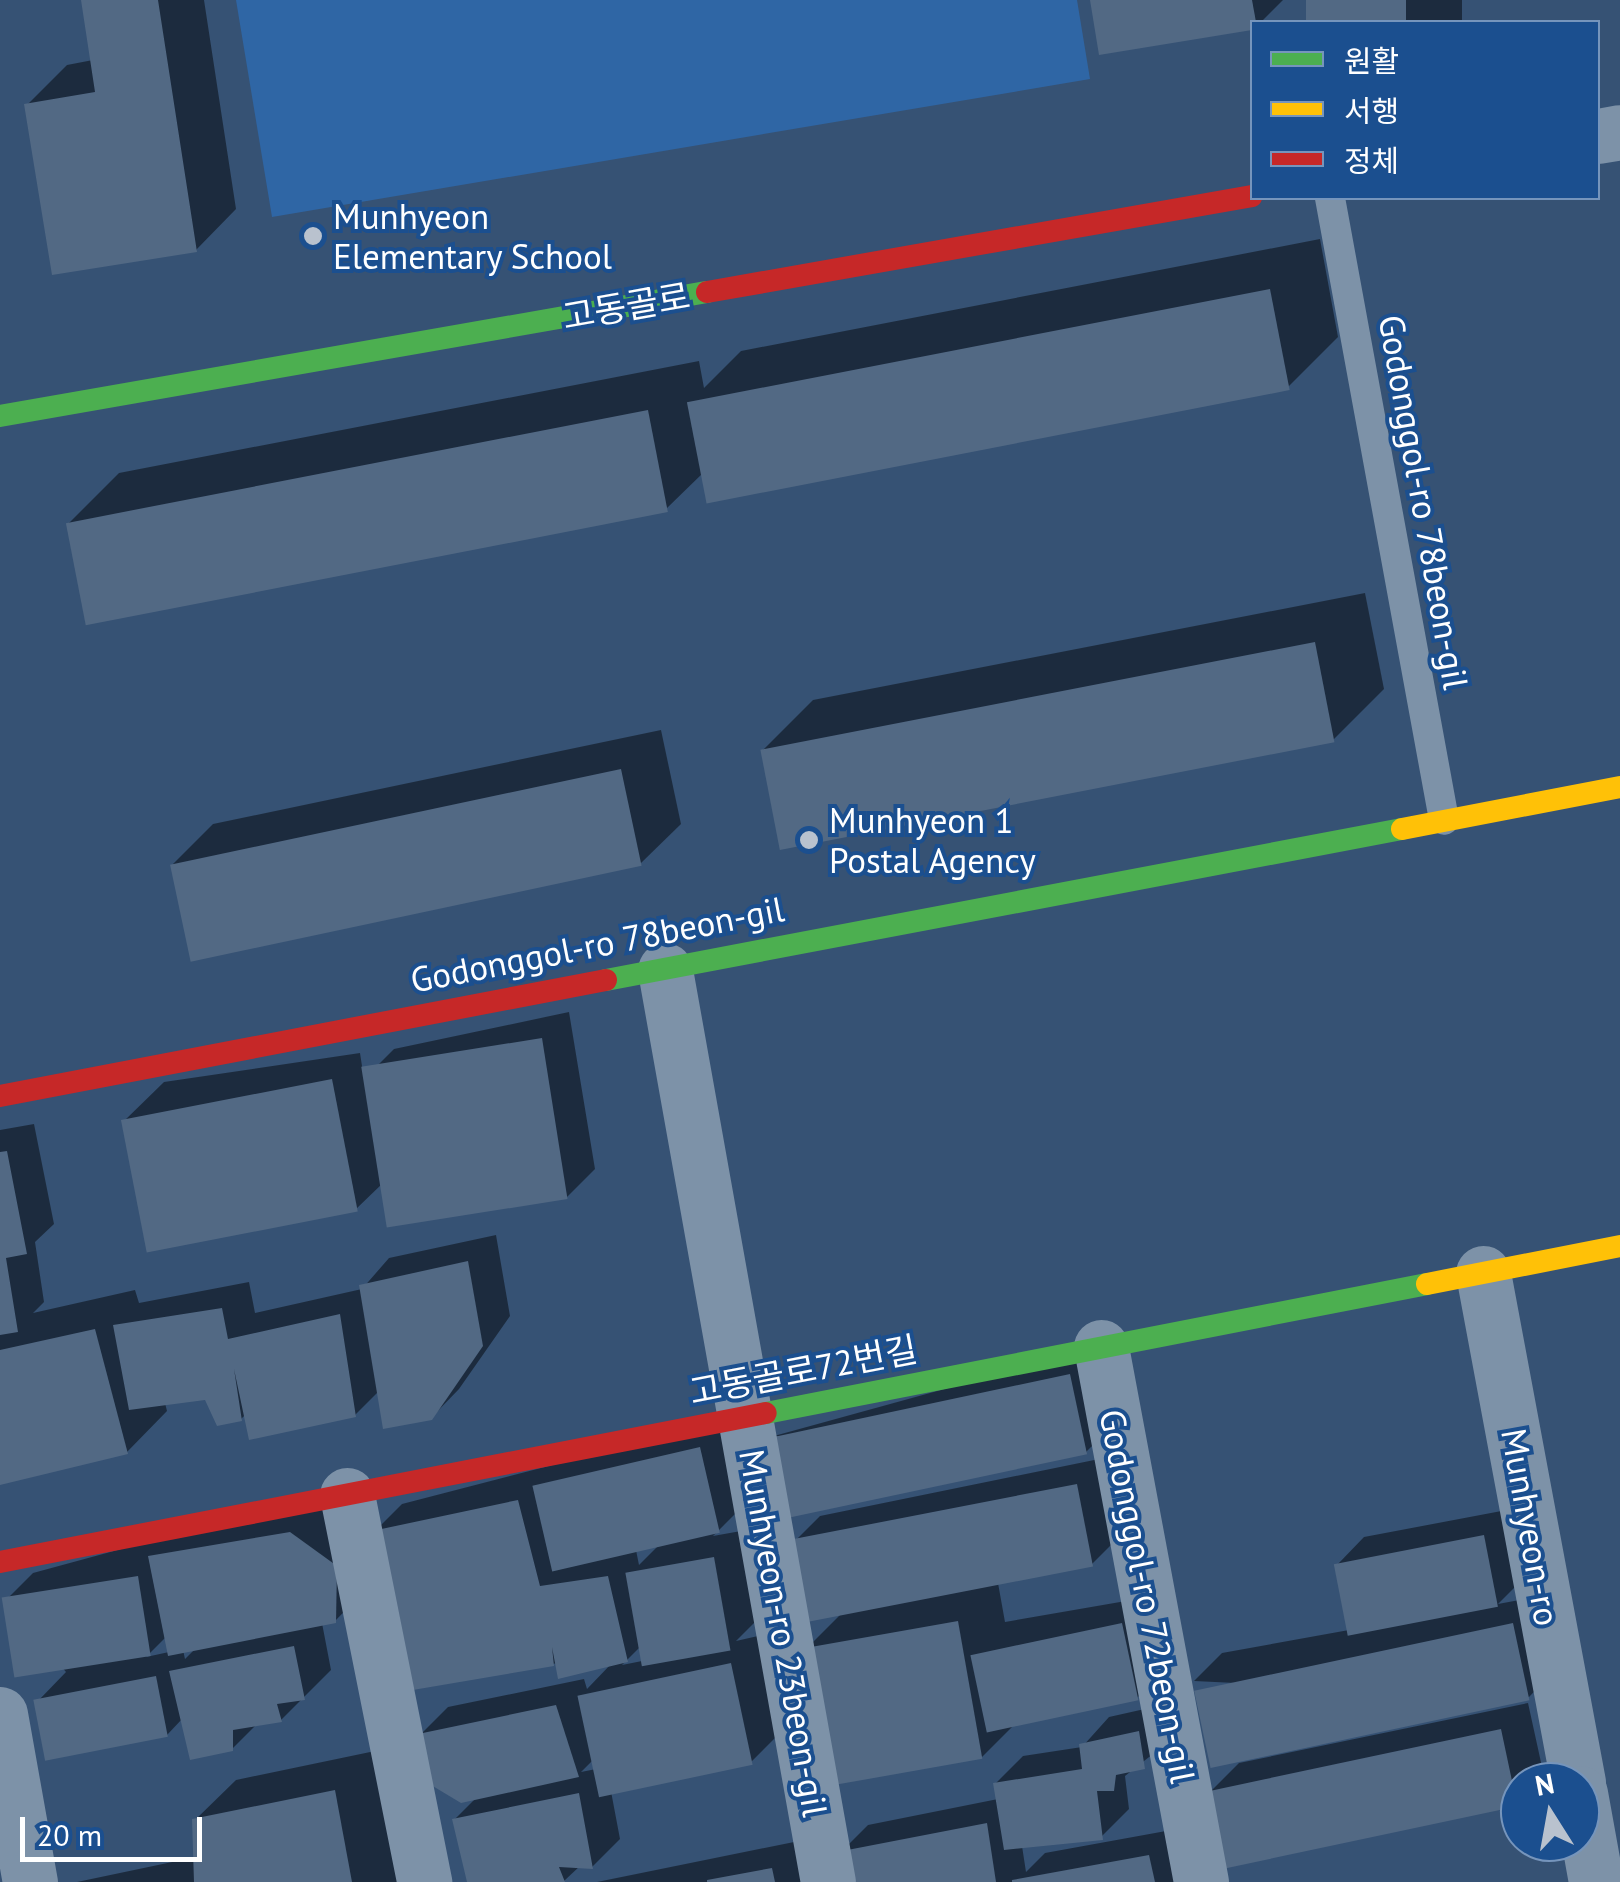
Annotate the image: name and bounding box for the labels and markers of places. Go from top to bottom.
place label: Munhyeon Elementary School [333,195,613,277]
marker: Munhyeon Elementary School [302,225,324,247]
place label: Munhyeon 1 Postal Agency [829,799,1037,881]
marker: Munhyeon 1 Postal Agency [798,829,820,851]

